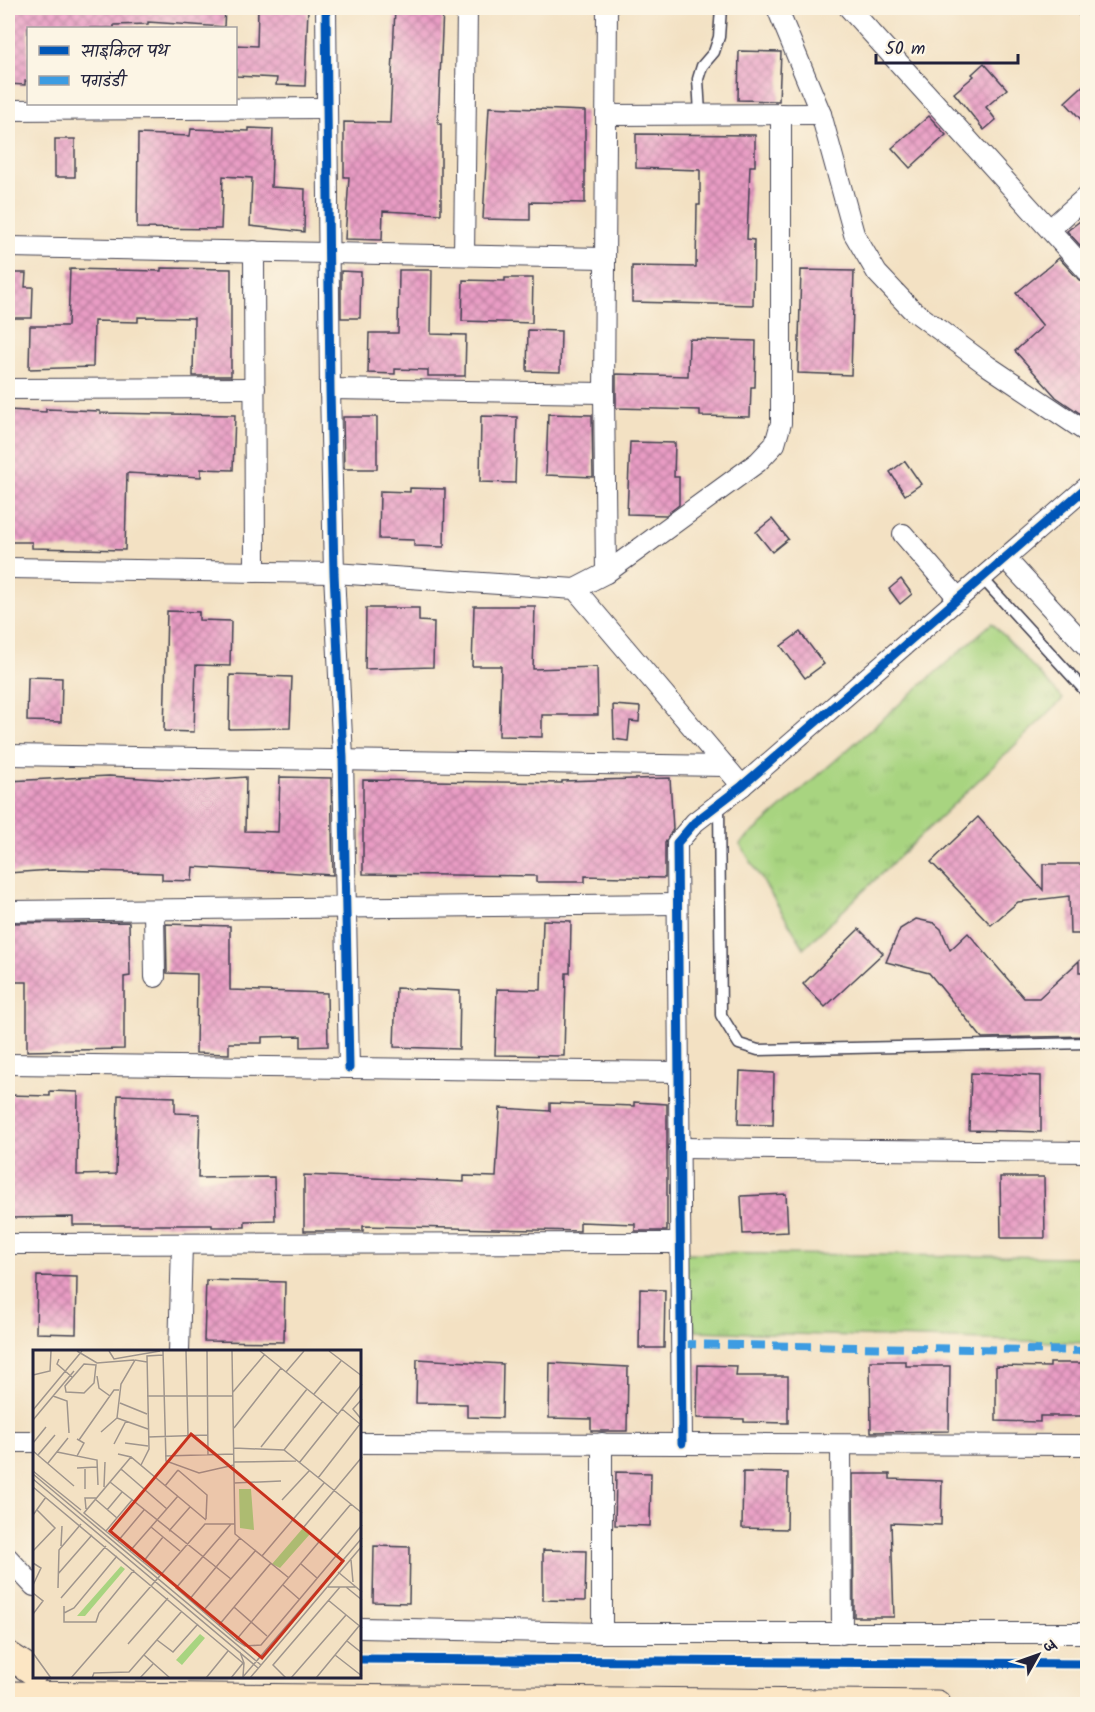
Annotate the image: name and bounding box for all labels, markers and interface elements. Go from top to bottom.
legend [27,27,237,105]
scale bar [876,27,1018,65]
text: 50 m [885,35,925,64]
text: साइकिल पथ [81,38,171,67]
text: पगडंडी [80,68,128,97]
inset map [33,1350,362,1679]
north arrow [1008,1625,1068,1685]
text: उ [1036,1634,1063,1660]

